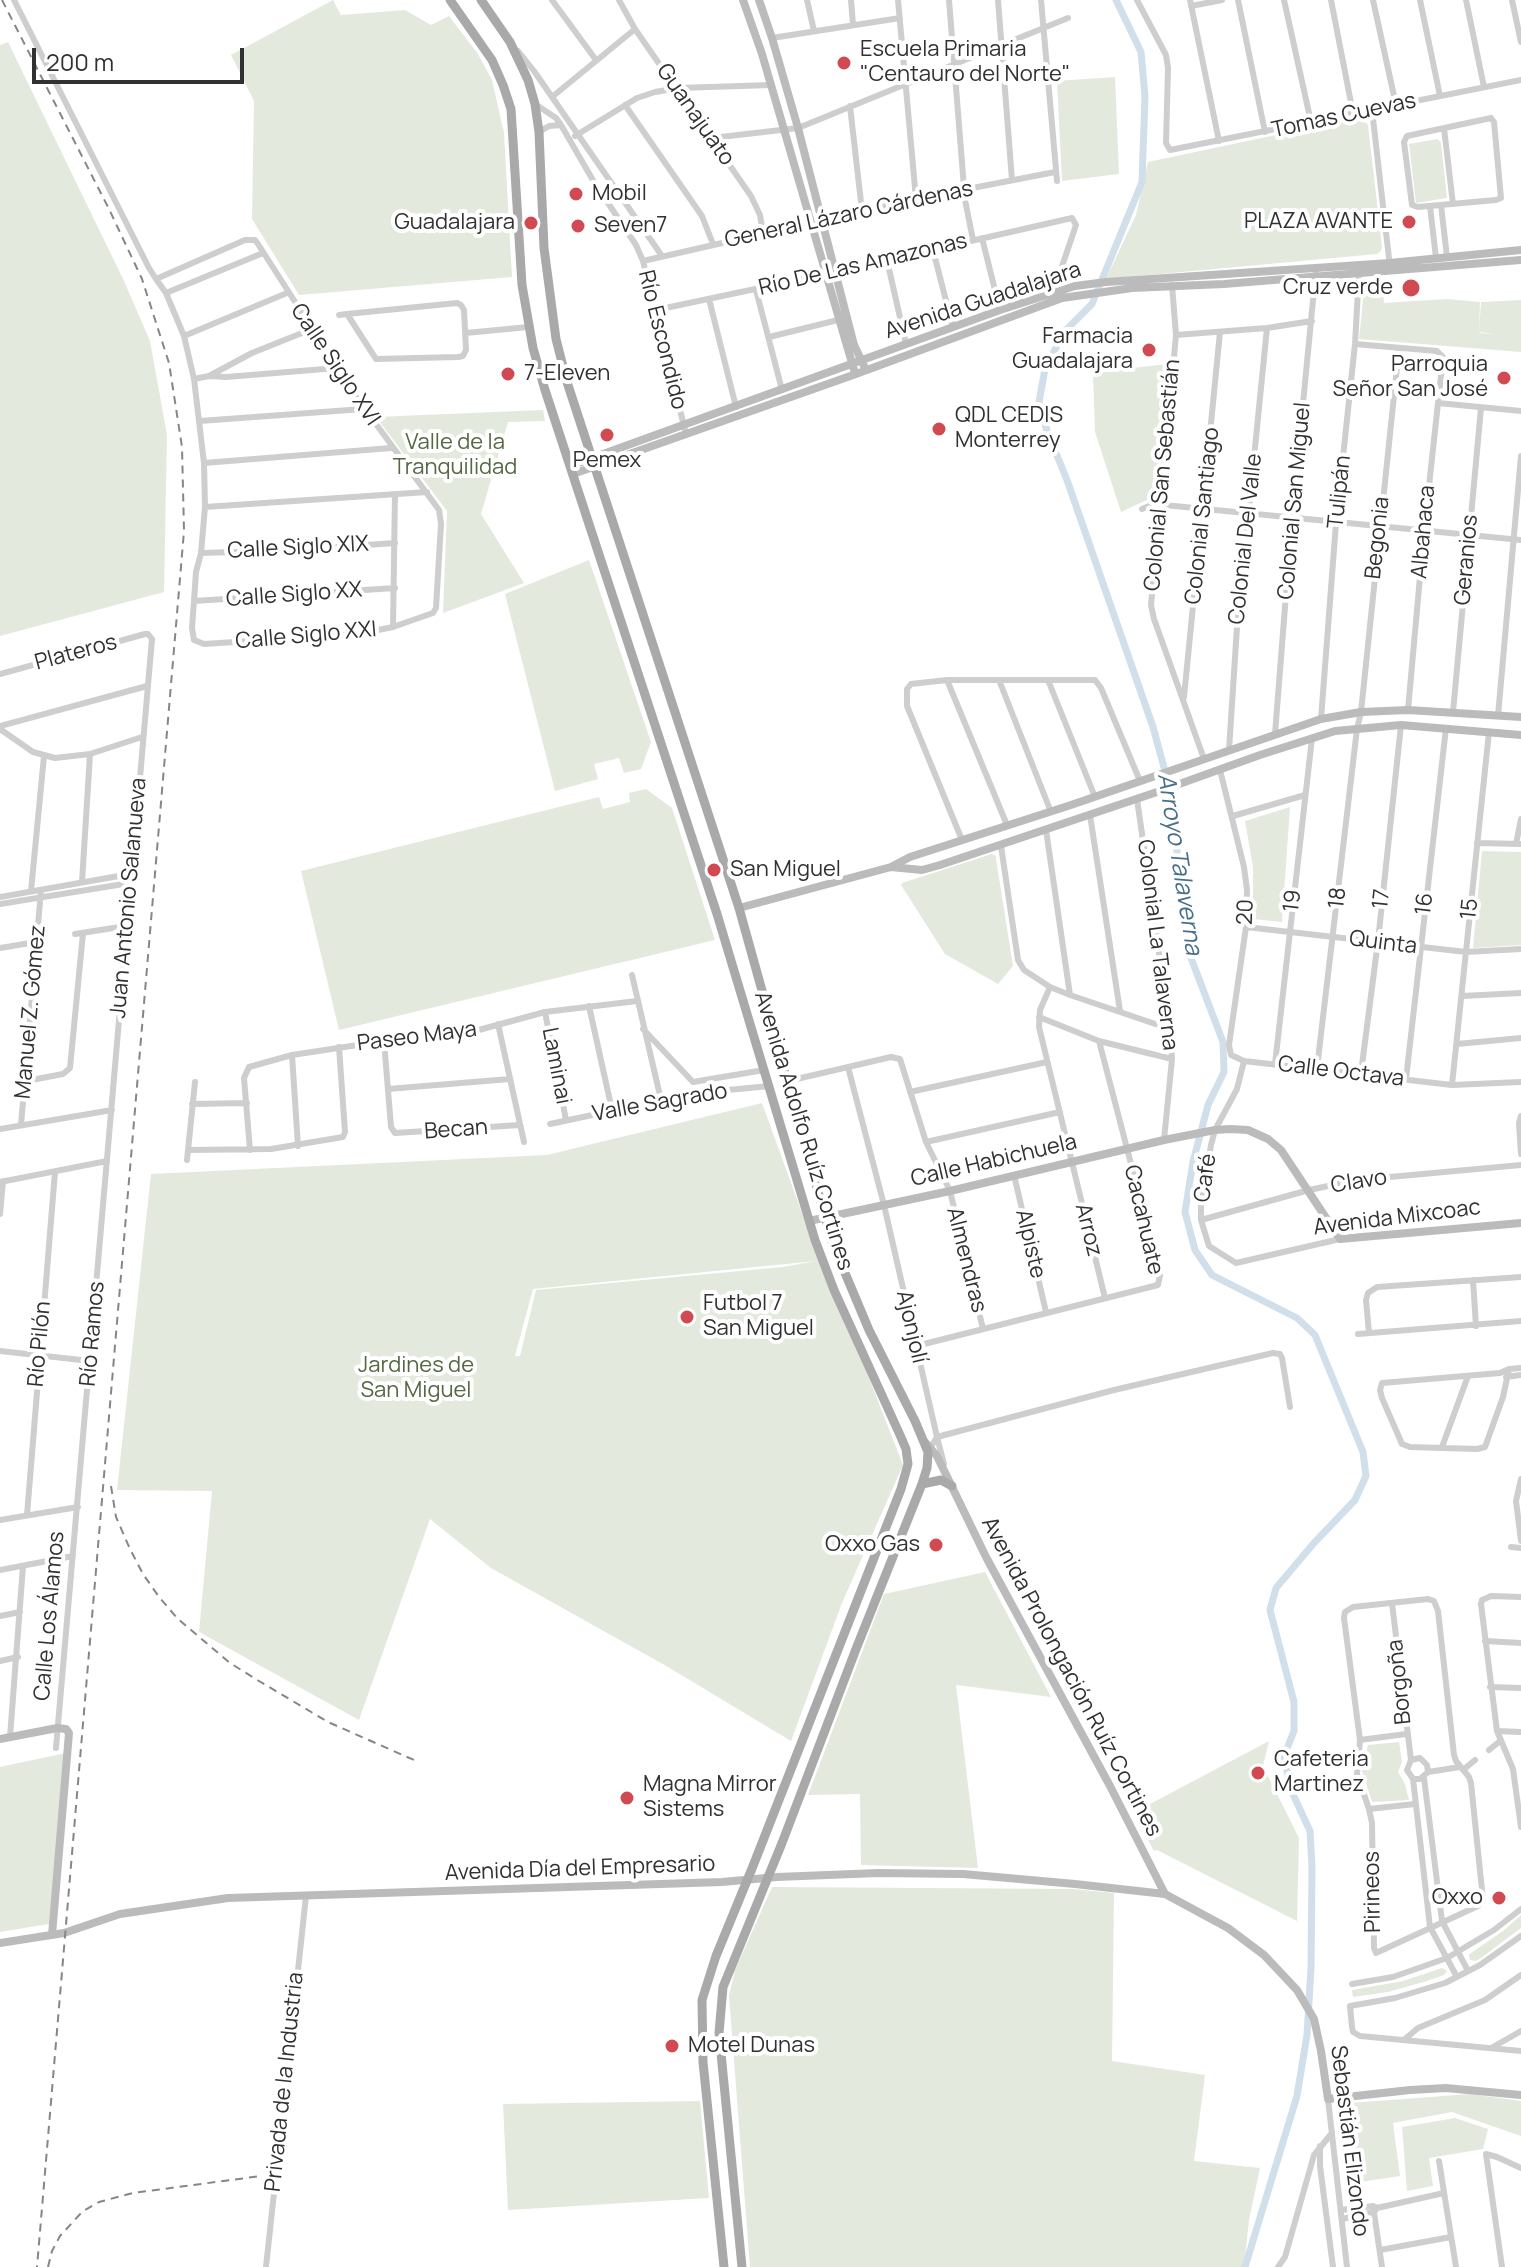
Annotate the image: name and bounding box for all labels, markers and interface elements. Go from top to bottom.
scale bar [36,32,248,82]
place label: Escuela Primaria "Centauro del Norte" [860,37,1070,88]
text: 200 m [46,45,114,78]
marker: Escuela Primaria "Centauro del Norte" [835,54,853,72]
street label: Guanajuato [650,59,740,171]
street label: Tomas Cuevas [1269,88,1419,144]
street label: General Lázaro Cárdenas [723,176,975,254]
place label: Mobil [592,181,647,207]
marker: Mobil [567,185,585,203]
place label: PLAZA AVANTE [1244,209,1393,235]
place label: Guadalajara [394,210,515,236]
place label: Seven7 [594,213,667,239]
marker: PLAZA AVANTE [1400,213,1418,231]
marker: Guadalajara [522,214,540,232]
marker: Seven7 [569,217,587,235]
street label: Río De Las Amazonas [756,228,970,302]
street label: Avenida Guadalajara [881,257,1085,345]
street label: Río Escondido [632,268,692,412]
place label: Cruz verde [1283,275,1393,301]
marker: Cruz verde [1400,277,1422,299]
street label: Calle Siglo XVI [284,299,386,431]
place label: Farmacia Guadalajara [1012,324,1133,376]
marker: Farmacia Guadalajara [1140,341,1158,359]
place label: Parroquia Señor San José [1332,352,1488,404]
street label: Colonial San Sebastián [1140,358,1186,592]
place label: 7-Eleven [524,361,610,387]
marker: 7-Eleven [499,365,517,383]
marker: Parroquia Señor San José [1495,369,1513,387]
street label: Colonial San Miguel [1273,401,1317,601]
place label: QDL CEDIS Monterrey [955,403,1063,454]
marker: QDL CEDIS Monterrey [930,420,948,438]
marker: Pemex [598,426,616,444]
street label: Colonial Santiago [1181,426,1225,606]
park label: Valle de la Tranquilidad [393,430,517,482]
place label: Pemex [573,448,641,474]
street label: Colonial Del Valle [1224,452,1268,626]
street label: Tulipán [1323,454,1357,530]
street label: Albahaca [1407,484,1441,580]
street label: Begonia [1361,495,1395,581]
street label: Geranios [1450,514,1484,606]
street label: Calle Siglo XIX [227,531,369,565]
street label: Calle Siglo XX [225,577,363,613]
street label: Calle Siglo XXI [234,617,378,655]
street label: Plateros [32,629,120,677]
water label: Arroyo Talaverna [1150,771,1208,957]
street label: Juan Antonio Salanueva [105,777,153,1019]
street label: Colonial La Talaverna [1131,838,1183,1052]
place label: San Miguel [730,857,841,883]
marker: San Miguel [705,861,723,879]
street label: 18 [1324,886,1352,910]
street label: 19 [1279,888,1307,914]
street label: 17 [1368,888,1396,910]
street label: 16 [1411,891,1439,917]
street label: 15 [1456,897,1484,921]
street label: 20 [1232,899,1260,925]
street label: Manuel Z. Gómez [10,924,52,1100]
street label: Quinta [1348,926,1418,960]
street label: Avenida Adolfo Ruíz Cortines [748,988,858,1274]
street label: Paseo Maya [356,1017,478,1057]
street label: Laminai [536,1025,576,1107]
street label: Calle Octava [1276,1051,1406,1093]
street label: Valle Sagrado [590,1078,730,1128]
street label: Becan [423,1115,489,1145]
street label: Calle Habichuela [908,1129,1080,1193]
street label: Café [1190,1152,1222,1204]
street label: Cacahuate [1118,1163,1168,1277]
street label: Clavo [1329,1165,1389,1199]
street label: Avenida Mixcoac [1312,1195,1482,1241]
street label: Arroz [1069,1201,1107,1259]
street label: Almendras [940,1205,992,1315]
street label: Alpiste [1009,1207,1051,1281]
street label: Río Ramos [75,1280,111,1388]
street label: Ajonjolí [890,1288,932,1366]
place label: Futbol 7 San Miguel [703,1291,814,1342]
street label: Río Pilón [23,1300,57,1388]
marker: Futbol 7 San Miguel [678,1308,696,1326]
park label: Jardines de San Miguel [358,1353,474,1404]
street label: Avenida Prolongación Ruíz Cortines [975,1513,1167,1841]
street label: Calle Los Álamos [29,1530,71,1702]
place label: Oxxo Gas [825,1532,920,1558]
marker: Oxxo Gas [927,1536,945,1554]
street label: Borgoña [1382,1638,1418,1726]
place label: Cafeteria Martinez [1274,1747,1369,1798]
marker: Cafeteria Martinez [1249,1764,1267,1782]
place label: Magna Mirror Sistems [643,1772,777,1824]
marker: Magna Mirror Sistems [618,1789,636,1807]
street label: Avenida Día del Empresario [444,1851,716,1887]
street label: Pirineos [1359,1851,1387,1933]
place label: Oxxo [1432,1885,1483,1911]
marker: Oxxo [1490,1889,1508,1907]
street label: Privada de la Industria [260,1971,310,2193]
place label: Motel Dunas [688,2033,815,2059]
marker: Motel Dunas [663,2037,681,2055]
street label: Sebastián Elizondo [1324,2044,1374,2238]

